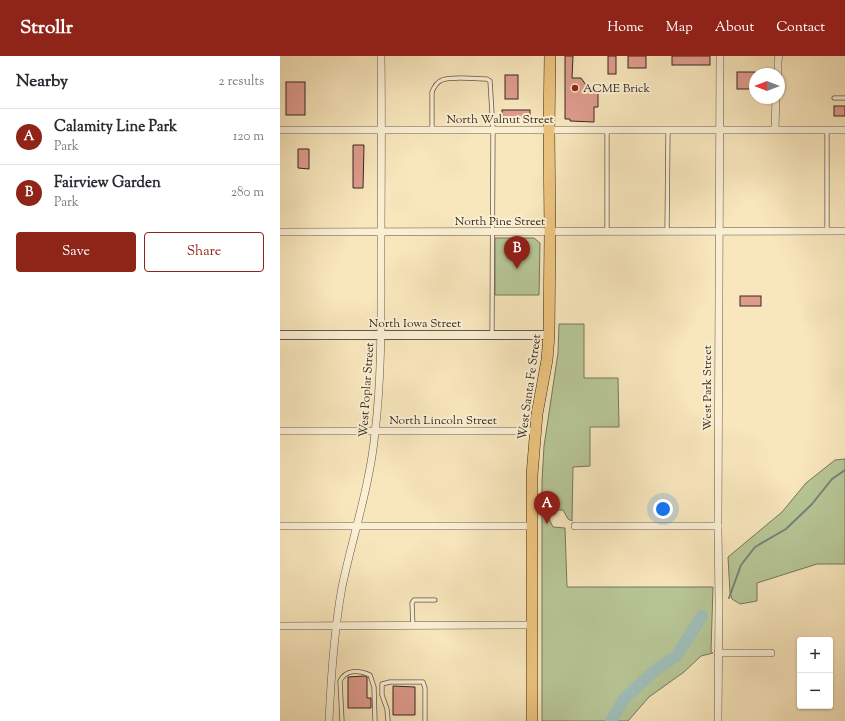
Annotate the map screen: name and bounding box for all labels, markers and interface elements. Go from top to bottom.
text: Strollr [20,15,73,42]
text: Home [607,18,644,38]
text: Map [666,18,693,38]
text: About [715,18,754,38]
text: Contact [776,18,825,38]
north arrow [749,68,785,104]
text: Nearby [16,70,68,94]
text: 2 results [219,73,264,91]
place label: ACME Brick [583,80,650,98]
marker: ACME Brick [570,83,580,93]
street label: North Walnut Street [446,111,554,129]
text: Calamity Line Park [54,117,177,138]
text: A [24,128,34,146]
text: 120 m [233,128,264,146]
text: Park [54,138,79,156]
text: Fairview Garden [54,173,161,194]
text: B [25,184,33,202]
text: 280 m [231,184,264,202]
text: Park [54,194,79,212]
street label: North Pine Street [455,213,545,231]
button: Save [16,232,136,272]
button: Share [144,232,264,272]
pin: B [504,236,530,269]
street label: North Iowa Street [369,315,461,333]
street label: West Santa Fe Street [514,333,546,441]
street label: West Poplar Street [355,342,379,438]
street label: West Park Street [699,345,717,431]
street label: North Lincoln Street [389,412,497,430]
pin: A [534,491,560,524]
your location [653,499,673,519]
map controls [797,637,833,709]
button: + [797,637,833,673]
button: − [797,673,833,709]

